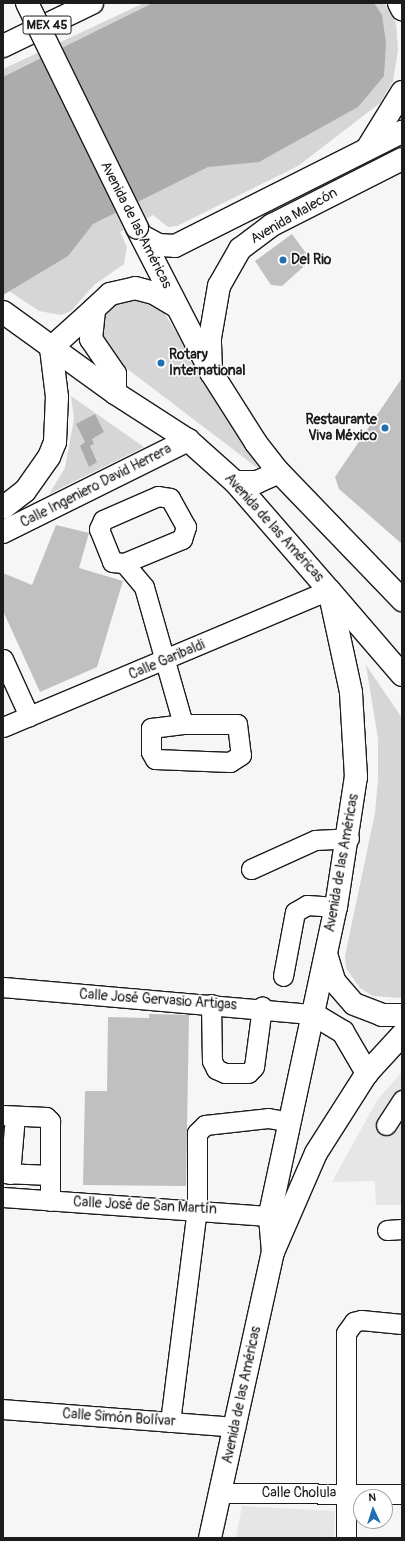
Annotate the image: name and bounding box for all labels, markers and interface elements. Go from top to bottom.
road number: MEX 45 [22,14,72,36]
street label: Avenida de las Américas [97,159,175,291]
street label: Avenida Malecón [248,184,340,248]
place label: Del Rio [291,252,331,268]
marker: Del Rio [278,255,288,265]
place label: Rotary International [169,347,246,380]
marker: Rotary International [156,358,166,368]
place label: Restaurante Viva México [305,412,377,444]
marker: Restaurante Viva México [380,423,390,433]
street label: Calle Ingeniero David Herrera [18,441,174,531]
street label: Avenida de las Américas [221,470,327,586]
street label: Calle Garibaldi [126,636,208,684]
street label: Avenida de las Américas [322,793,362,933]
street label: Calle José Gervasio Artigas [79,986,237,1014]
street label: Calle José de San Martín [73,1194,217,1218]
street label: Avenida de las Américas [219,1325,265,1465]
street label: Calle Simón Bolívar [62,1406,176,1430]
street label: Calle Cholula [262,1485,336,1501]
north arrow [353,1489,393,1529]
text: N [368,1491,376,1504]

